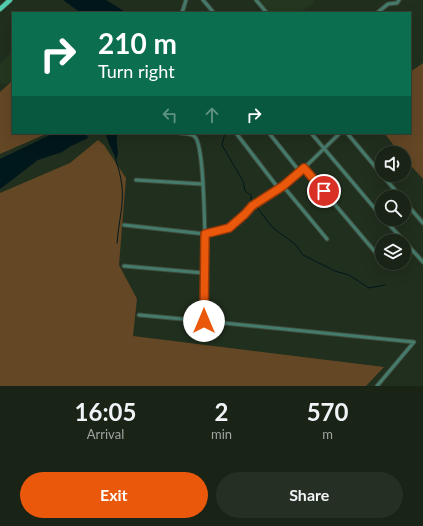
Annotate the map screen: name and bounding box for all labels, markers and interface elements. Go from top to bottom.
text: 210 m [98,26,177,60]
icon: right [32,28,84,80]
text: Turn right [98,60,175,82]
icon: left [159,104,181,126]
icon: ahead [201,104,223,126]
icon: right [243,104,265,126]
map controls [375,146,411,270]
button: sound [375,146,411,182]
pin [307,174,341,208]
icon: arrive [313,180,335,202]
button: search [375,190,411,226]
button: layers [375,234,411,270]
position arrow [183,300,225,342]
text: 16:05 [75,397,136,426]
text: 2 [215,397,229,426]
text: 570 [307,397,348,426]
text: Arrival [87,426,124,442]
text: min [211,426,232,442]
text: m [322,426,333,442]
button: Exit [20,472,208,518]
button: Share [216,472,403,518]

